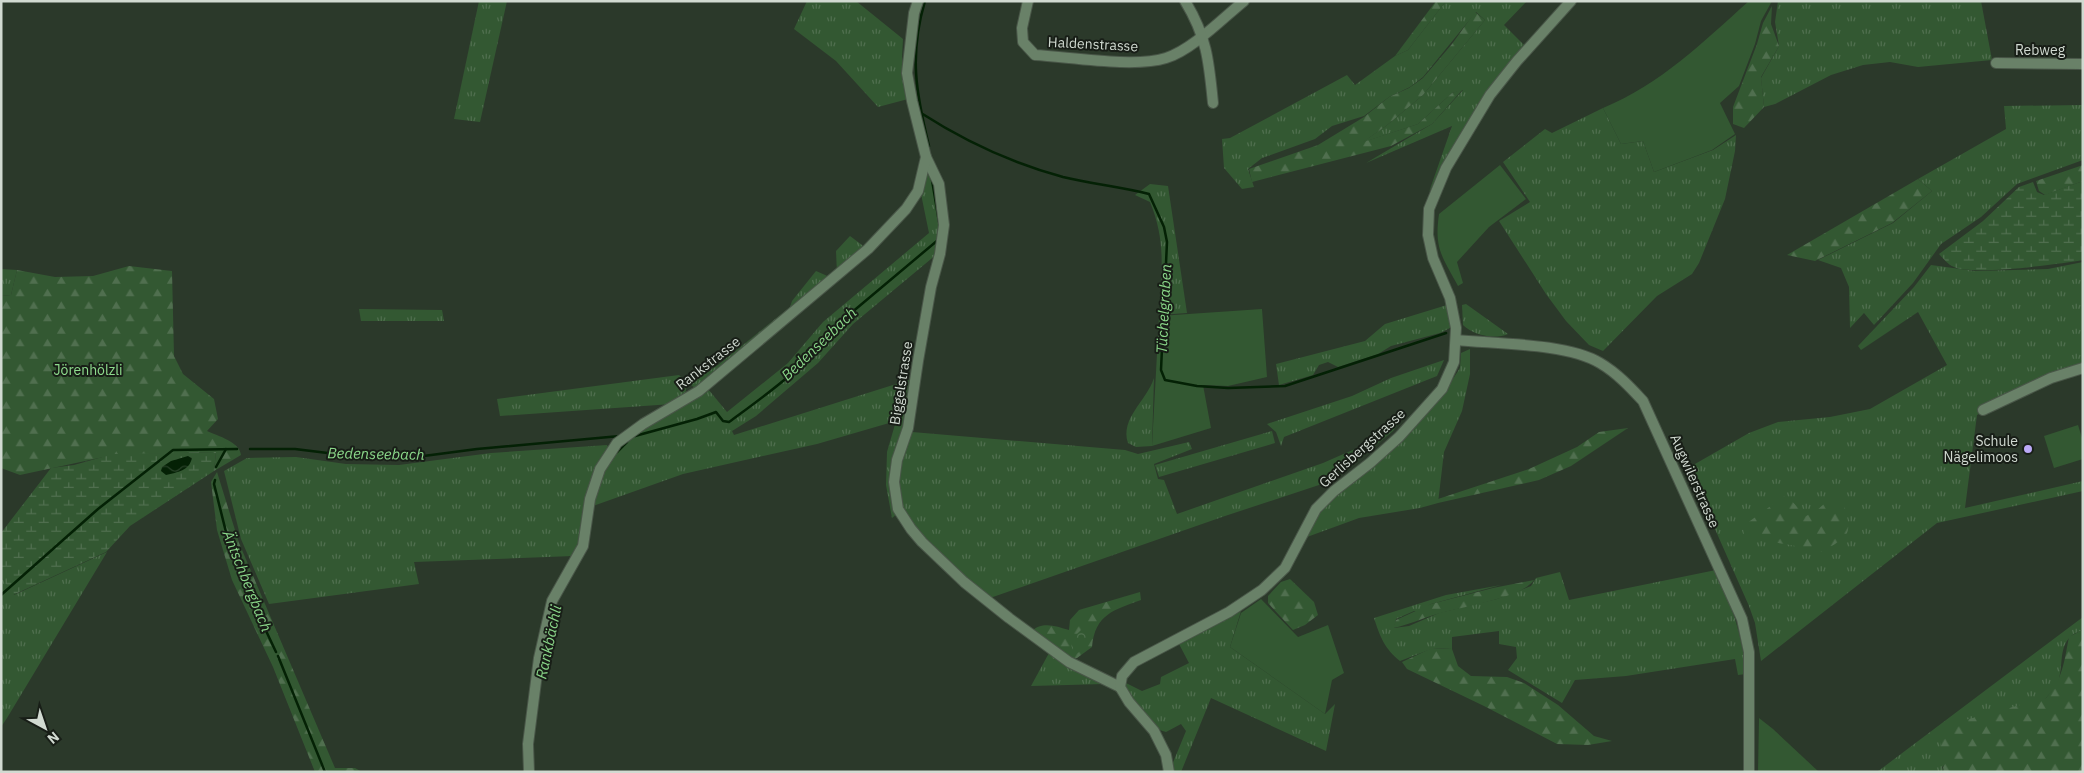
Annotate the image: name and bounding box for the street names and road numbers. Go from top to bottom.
street label: Haldenstrasse [1047,33,1139,55]
street label: Rebweg [2015,41,2066,59]
street label: Rankstrasse [672,332,744,394]
street label: Biggelstrasse [886,340,917,426]
street label: Gerlisbergstrasse [1315,404,1409,492]
street label: Augwilerstrasse [1666,431,1724,531]

